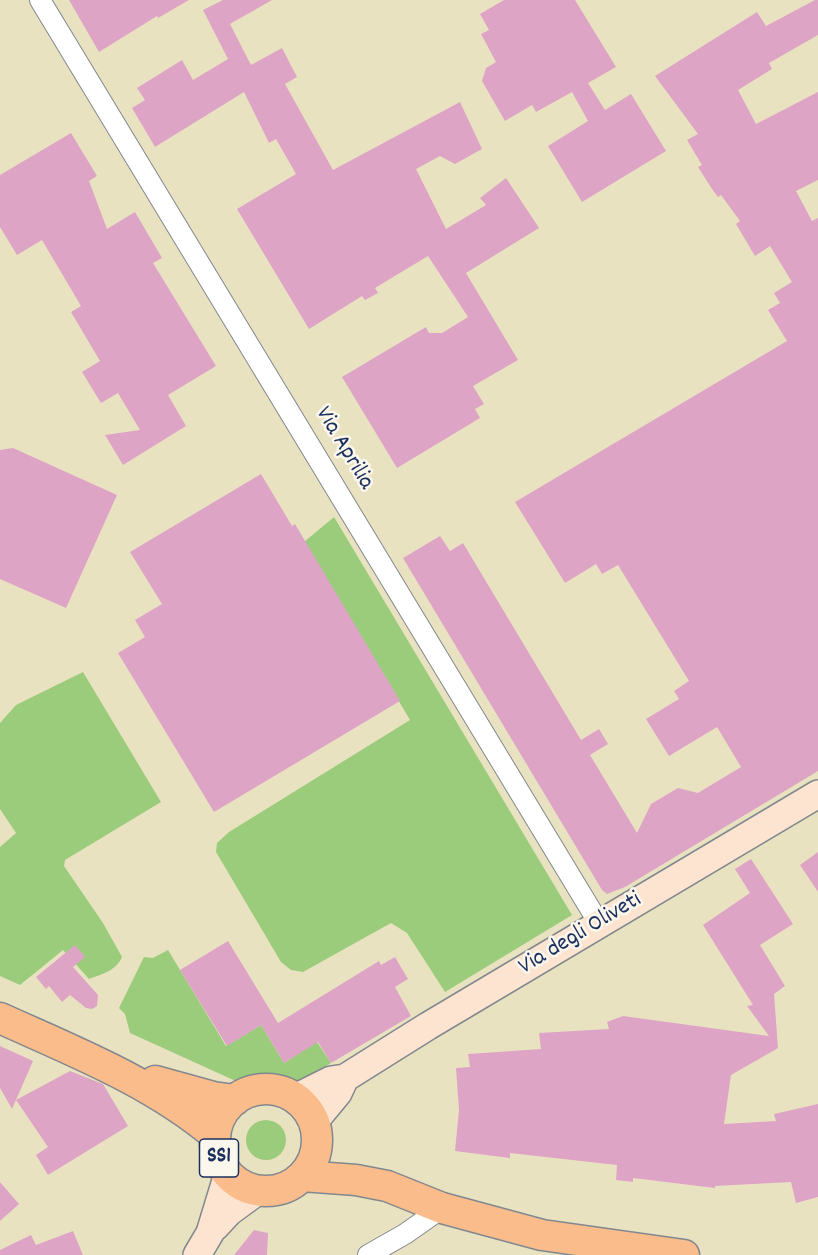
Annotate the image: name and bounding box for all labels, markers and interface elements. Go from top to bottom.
street label: Via Aprilia [307,402,379,496]
street label: Via degli Oliveti [514,887,648,983]
road number: SS1 [200,1139,238,1177]

